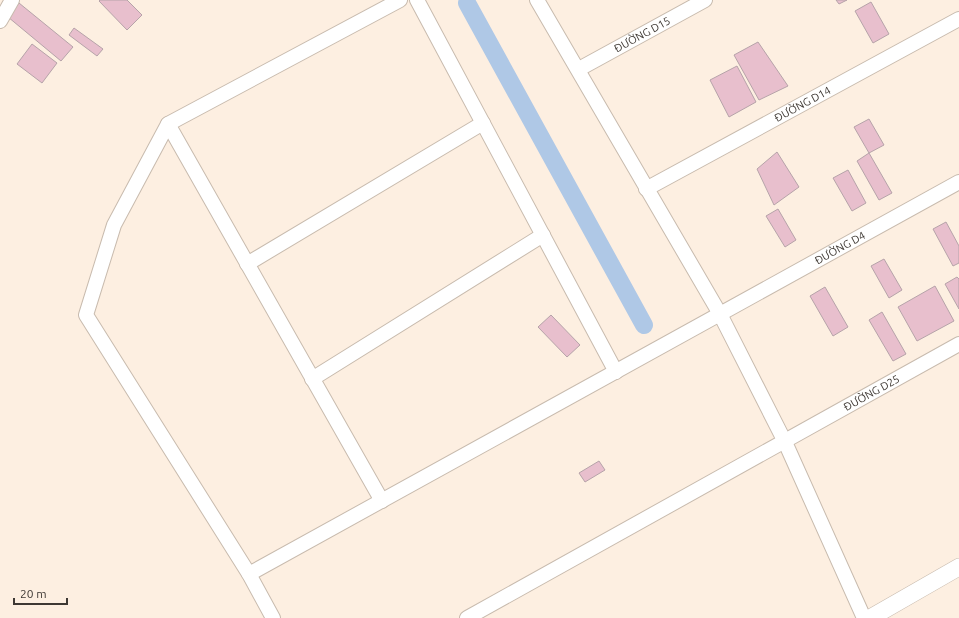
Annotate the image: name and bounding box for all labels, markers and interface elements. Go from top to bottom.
street label: ĐƯỜNG D15 [612,14,672,55]
street label: ĐƯỜNG D14 [772,84,833,124]
street label: ĐƯỜNG D4 [813,229,867,266]
street label: ĐƯỜNG D25 [841,372,902,413]
scale bar [14,580,67,606]
text: 20 m [20,587,47,600]

